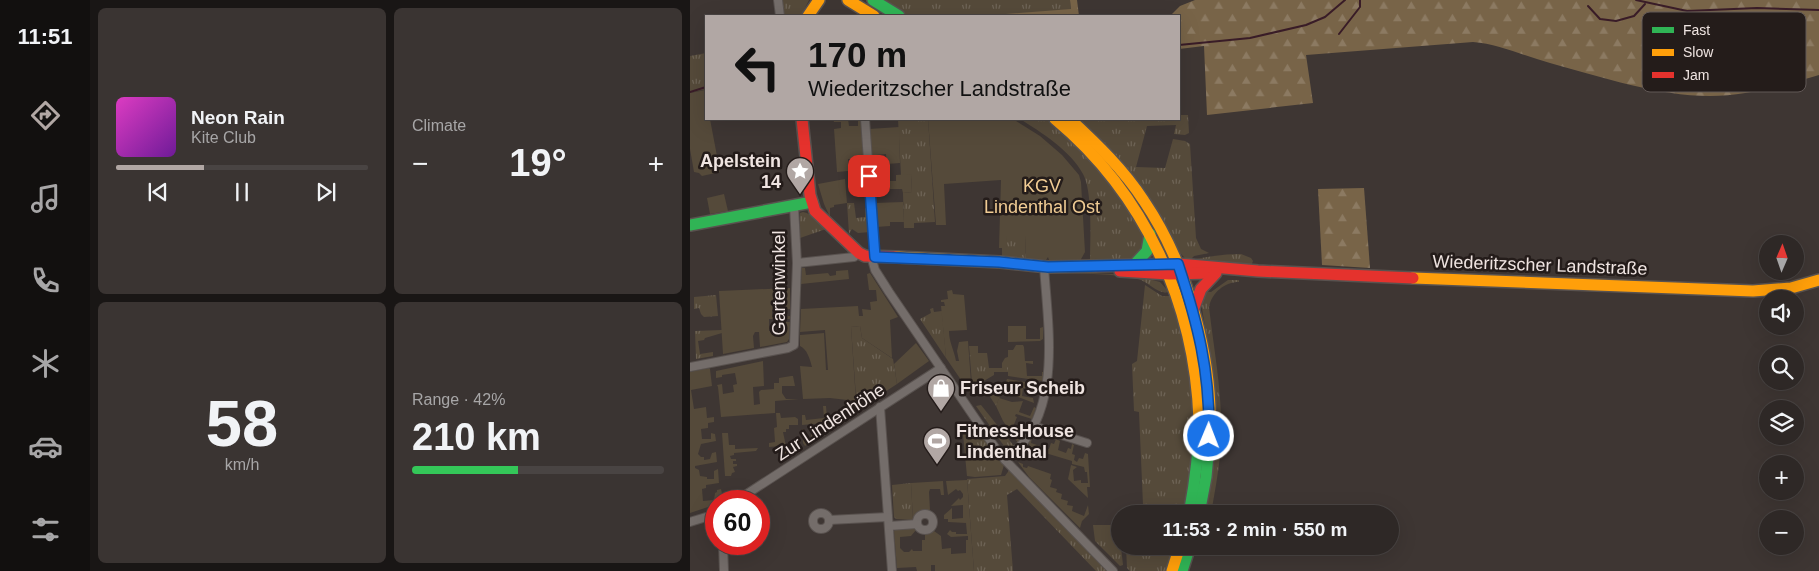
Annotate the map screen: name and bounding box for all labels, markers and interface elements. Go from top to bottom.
legend [1642,12,1806,92]
text: Fast [1683,22,1710,38]
text: 11:51 [17,24,73,49]
icon: left [725,35,790,100]
text: 170 m [808,35,907,74]
text: Slow [1683,44,1714,60]
text: Jam [1683,67,1709,83]
text: Wiederitzscher Landstraße [808,76,1071,101]
icon: directions [28,98,63,133]
text: Neon Rain [191,107,285,128]
text: Climate [412,117,466,134]
text: Kite Club [191,129,256,146]
text: 19° [509,142,567,184]
text: − [412,148,428,179]
text: + [648,148,664,179]
place label: Apelstein 14 [700,151,781,192]
pin [848,155,890,197]
place icon: Apelstein 14 [785,156,815,195]
icon: arrive [855,162,883,190]
park label: KGV Lindenthal Ost [984,176,1100,217]
icon: previous [144,178,172,206]
icon: pause [228,178,256,206]
icon: next [312,178,340,206]
icon: music [28,181,63,216]
street label: Gartenwinkel [769,230,789,336]
north arrow [1759,235,1804,280]
map controls [1759,235,1804,555]
street label: Wiederitzscher Landstraße [1432,251,1648,279]
icon: phone [28,263,63,298]
button: sound [1759,290,1804,335]
button: search [1759,345,1804,390]
icon: climate [28,346,63,381]
shop icon: Friseur Scheib [926,373,956,412]
place label: Friseur Scheib [960,378,1085,398]
street label: Zur Lindenhöhe [772,379,888,465]
text: 58 [206,387,278,460]
text: Range · 42% [412,391,505,408]
button: layers [1759,400,1804,445]
position arrow [1182,409,1234,461]
text: 210 km [412,416,541,458]
place label: FitnessHouse Lindenthal [956,421,1074,462]
sports icon: FitnessHouse Lindenthal [922,426,952,465]
icon: car [28,429,63,464]
button: + [1759,455,1804,500]
text: km/h [225,456,259,473]
speed limit sign: 60 [705,490,770,555]
button: − [1759,510,1804,555]
icon: filters [28,512,63,547]
text: 11:53 · 2 min · 550 m [1163,519,1347,540]

